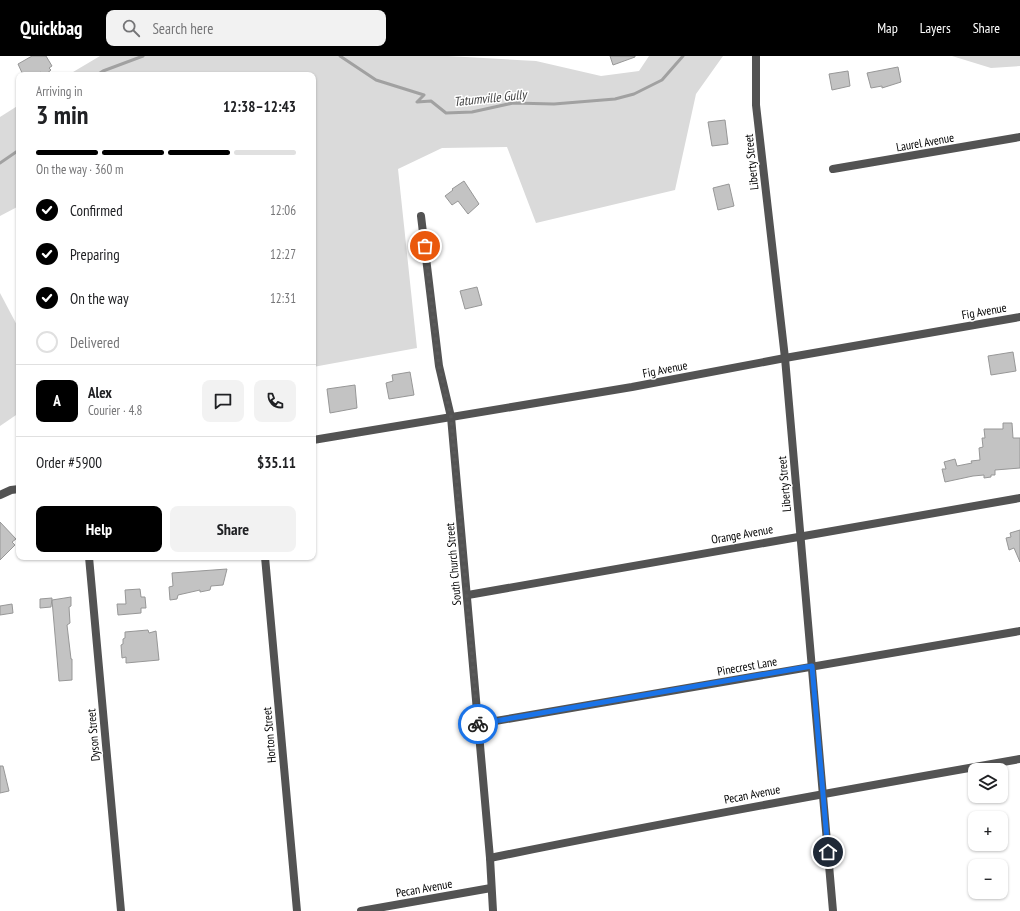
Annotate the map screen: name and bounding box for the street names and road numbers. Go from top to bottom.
street label: Laurel Avenue [895,130,955,154]
street label: Liberty Street [741,133,761,191]
street label: Fig Avenue [960,300,1008,322]
street label: Fig Avenue [641,357,689,381]
street label: Liberty Street [774,455,794,513]
street label: South Church Street [442,521,464,606]
street label: Orange Avenue [710,521,774,547]
street label: Pinecrest Lane [716,653,778,679]
street label: Horton Street [259,706,279,764]
street label: Dyson Street [83,707,103,762]
street label: Pecan Avenue [723,781,781,807]
street label: Pecan Avenue [395,876,453,900]

